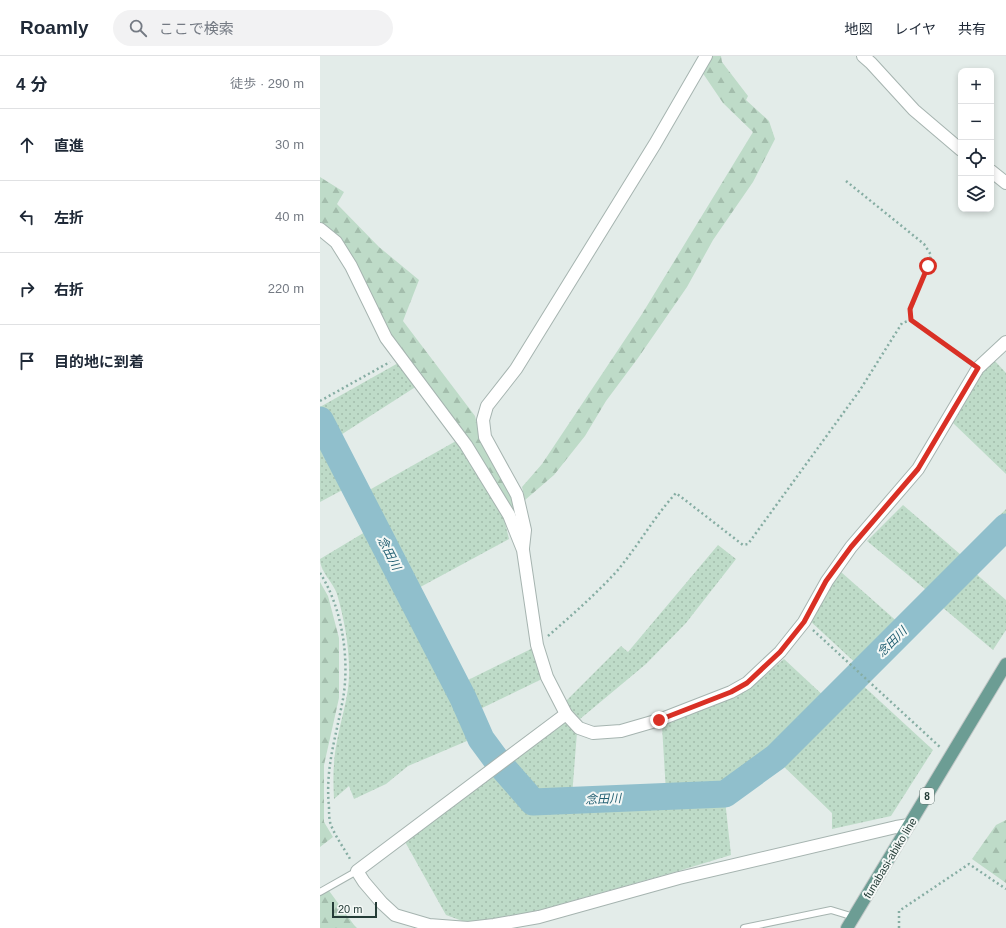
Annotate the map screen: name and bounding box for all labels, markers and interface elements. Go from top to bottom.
search box [113,10,393,46]
text: Roamly [20,17,89,38]
icon: search [127,17,149,39]
text: ここで検索 [159,20,234,37]
text: 地図 [844,21,872,37]
text: レイヤ [894,21,936,37]
text: 共有 [958,21,986,37]
map controls [958,68,994,212]
button: + [958,68,994,104]
text: 4 分 [16,75,47,94]
text: 徒歩 · 290 m [230,76,304,91]
button: − [958,104,994,140]
icon: ahead [16,134,38,156]
text: 直進 [54,137,84,154]
text: 30 m [275,137,304,152]
button: locate [958,140,994,176]
button: layers [958,176,994,212]
icon: left [16,206,38,228]
text: 左折 [54,209,84,226]
text: 40 m [275,209,304,224]
route start [919,257,937,275]
icon: right [16,278,38,300]
text: 右折 [54,281,84,298]
text: 220 m [268,281,304,296]
icon: arrive [16,350,38,372]
text: 目的地に到着 [54,353,144,370]
water label: 念田川 [375,534,404,574]
water label: 念田川 [874,623,911,660]
route end [650,711,668,729]
road number: 8 [920,788,934,804]
water label: 念田川 [585,791,623,807]
street label: funabasi-abiko line [861,816,919,900]
scale bar [332,900,377,919]
text: 20 m [338,903,362,915]

